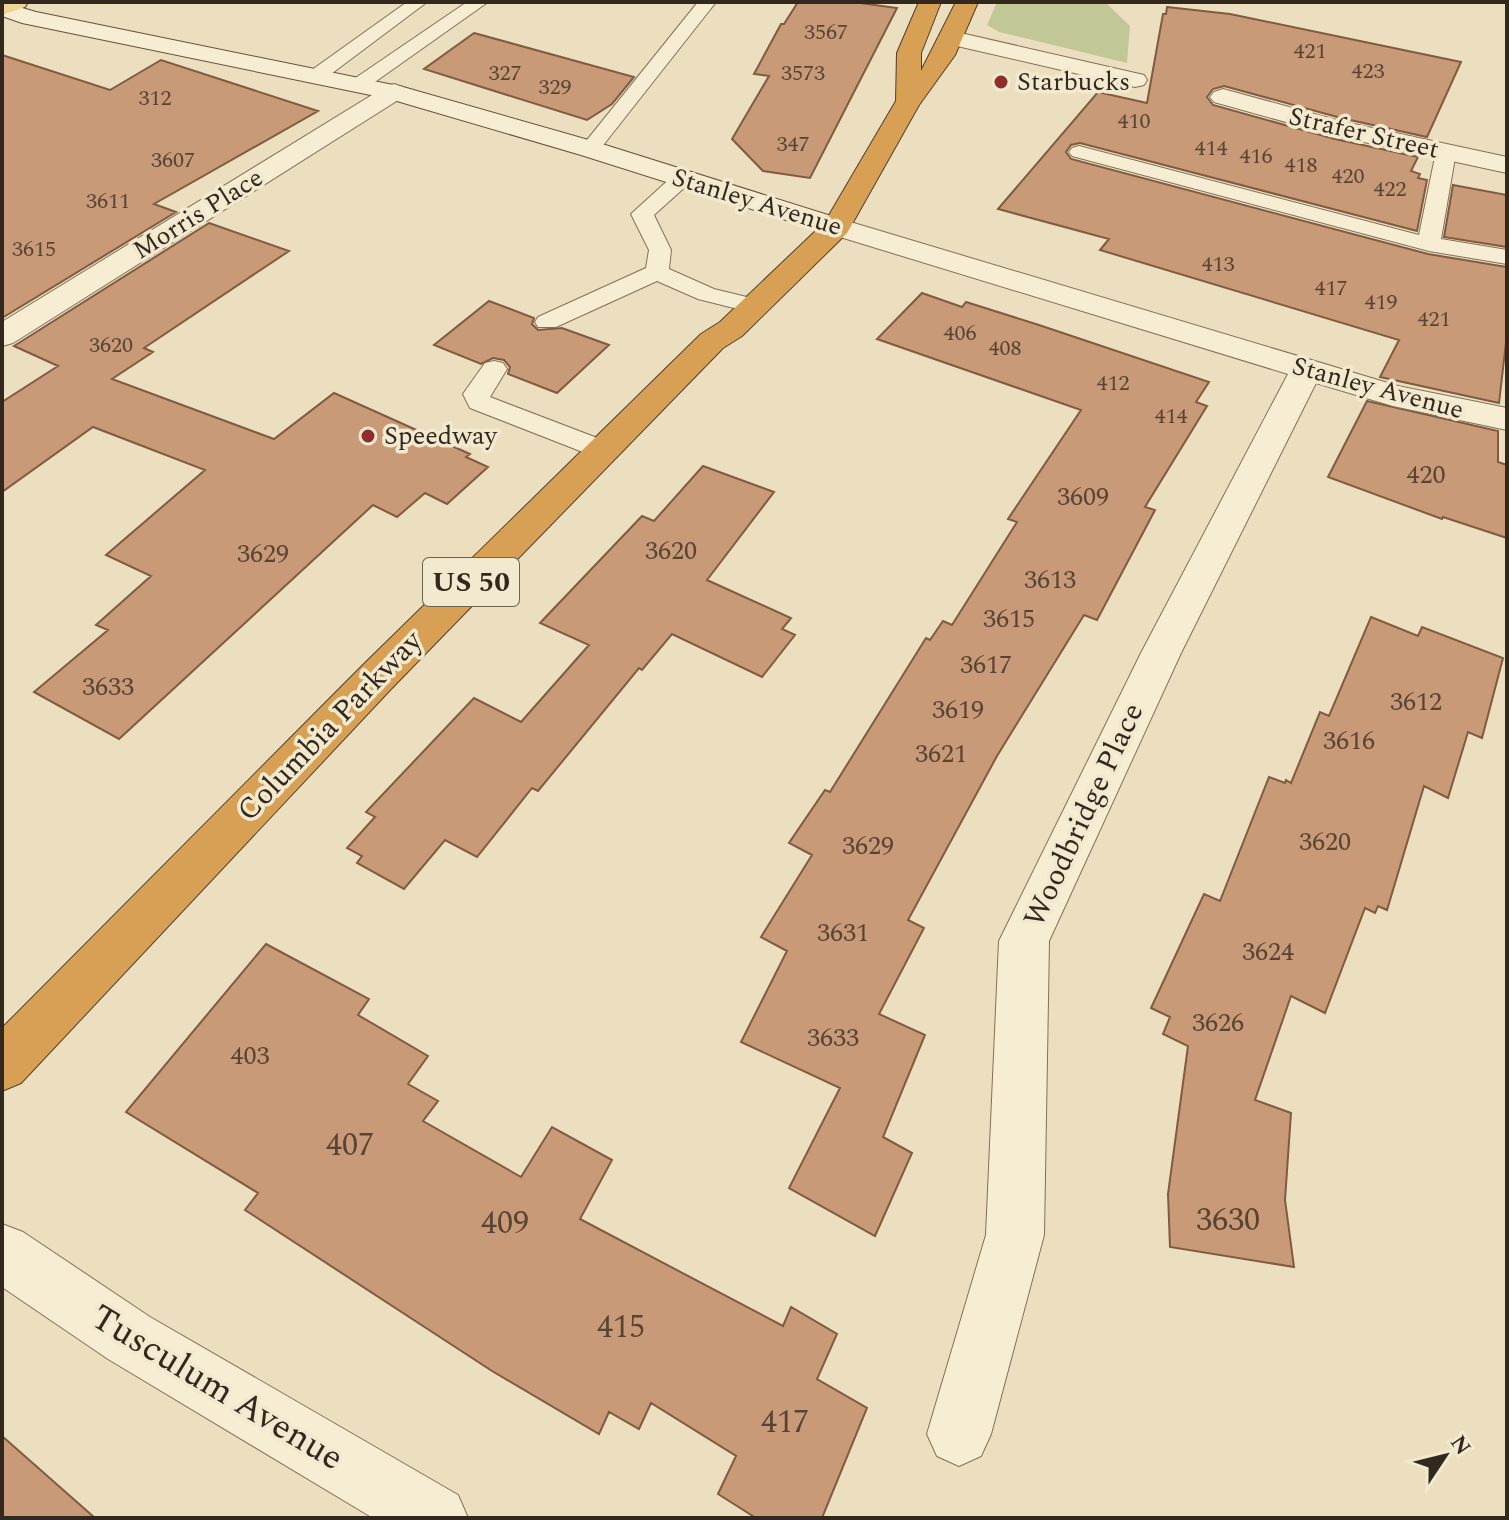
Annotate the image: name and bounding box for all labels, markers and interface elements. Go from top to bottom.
house number: 3567 [804,16,848,49]
house number: 421 [1293,35,1327,68]
house number: 423 [1351,55,1385,88]
house number: 327 [488,57,522,90]
house number: 3573 [781,57,825,90]
place label: Starbucks [1017,62,1130,102]
house number: 329 [538,71,572,104]
marker: Starbucks [992,73,1010,91]
house number: 312 [138,82,172,115]
street label: Strafer Street [1285,96,1443,170]
house number: 410 [1117,105,1151,138]
house number: 347 [776,128,810,161]
house number: 414 [1194,132,1228,165]
house number: 416 [1239,140,1273,173]
house number: 3607 [151,144,195,177]
house number: 418 [1284,149,1318,182]
street label: Stanley Avenue [667,157,847,247]
street label: Morris Place [125,158,271,270]
house number: 420 [1331,160,1365,193]
house number: 422 [1373,173,1407,206]
house number: 3611 [86,185,130,218]
house number: 3615 [12,233,56,266]
house number: 413 [1201,248,1235,281]
house number: 417 [1314,272,1348,305]
house number: 419 [1364,286,1398,319]
house number: 421 [1417,303,1451,336]
house number: 406 [943,317,977,350]
house number: 3620 [89,329,133,362]
house number: 408 [988,332,1022,365]
street label: Stanley Avenue [1288,346,1468,430]
house number: 412 [1096,367,1130,400]
house number: 414 [1154,400,1188,433]
place label: Speedway [384,416,499,456]
marker: Speedway [359,427,377,445]
house number: 420 [1406,455,1446,495]
house number: 3609 [1057,477,1109,517]
house number: 3620 [645,531,697,571]
house number: 3629 [237,534,289,574]
road number: US 50 [423,558,519,606]
house number: 3613 [1024,560,1076,600]
house number: 3615 [983,599,1035,639]
street label: Columbia Parkway [226,619,435,832]
house number: 3617 [960,645,1012,685]
house number: 3633 [82,667,134,707]
house number: 3612 [1390,682,1442,722]
house number: 3619 [932,690,984,730]
street label: Woodbridge Place [1012,695,1156,935]
house number: 3616 [1323,721,1375,761]
house number: 3621 [915,734,967,774]
house number: 3620 [1299,822,1351,862]
house number: 3629 [842,826,894,866]
house number: 3631 [817,913,869,953]
house number: 3624 [1242,932,1294,972]
house number: 3626 [1192,1003,1244,1043]
house number: 3633 [807,1018,859,1058]
house number: 403 [230,1036,270,1076]
house number: 407 [326,1121,374,1170]
house number: 3630 [1196,1196,1260,1245]
house number: 409 [481,1199,529,1248]
street label: Tusculum Avenue [80,1291,354,1485]
house number: 415 [597,1303,645,1352]
house number: 417 [761,1398,809,1447]
north arrow [1405,1416,1485,1496]
text: N [1441,1429,1479,1462]

